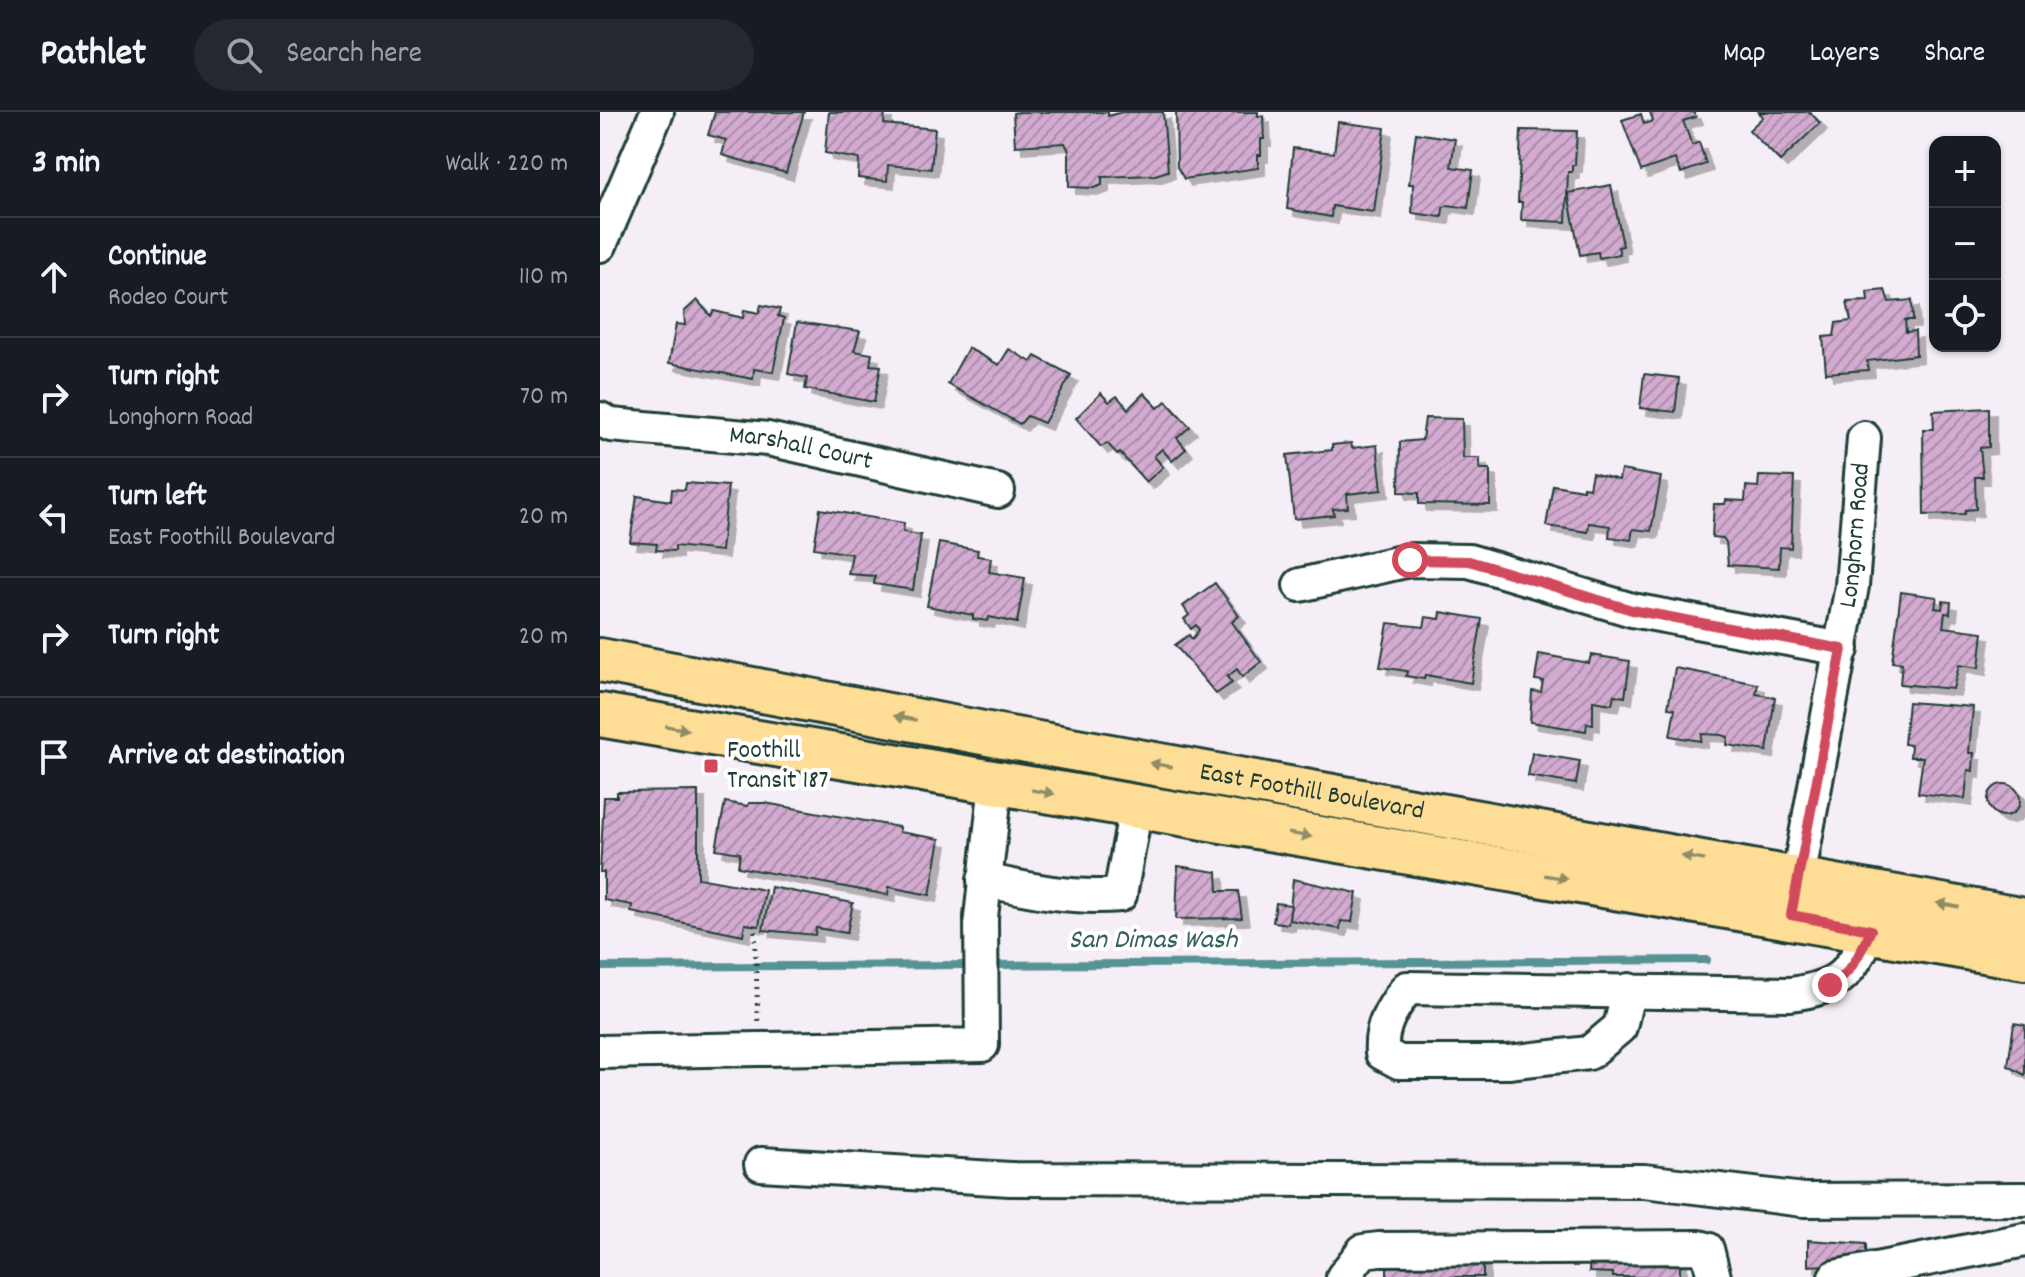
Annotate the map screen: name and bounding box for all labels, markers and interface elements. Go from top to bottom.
search box [194,19,754,91]
text: Pathlet [40,28,146,83]
icon: search [222,33,266,77]
text: Search here [286,34,422,77]
text: Map [1723,35,1766,75]
text: Layers [1810,35,1880,75]
text: Share [1924,35,1985,75]
map controls [1929,136,2001,352]
button: + [1929,136,2001,208]
text: 3 min [32,140,100,189]
text: Walk · 220 m [445,146,568,183]
button: − [1929,208,2001,280]
text: Continue [108,237,207,280]
icon: ahead [32,255,76,299]
text: 110 m [519,259,568,296]
text: Rodeo Court [108,280,228,317]
button: locate [1929,280,2001,352]
text: Turn right [108,357,219,400]
icon: right [32,375,76,419]
text: 70 m [520,379,568,416]
text: Longhorn Road [108,400,253,437]
street label: Marshall Court [728,417,876,481]
street label: Longhorn Road [1830,462,1880,611]
text: Turn left [108,477,207,520]
icon: left [32,495,76,539]
text: 20 m [519,499,568,536]
text: East Foothill Boulevard [108,520,335,557]
route start [1392,542,1428,578]
icon: right [32,615,76,659]
text: Turn right [108,616,219,659]
text: 20 m [519,619,568,656]
one-way arrow [892,711,917,723]
one-way arrow [665,723,690,735]
place label: Foothill Transit 187 [727,733,829,800]
icon: arrive [32,735,76,779]
text: Arrive at destination [108,736,345,779]
street label: East Foothill Boulevard [1197,754,1427,830]
marker: Foothill Transit 187 [702,757,720,775]
one-way arrow [1148,759,1173,771]
one-way arrow [1031,786,1056,799]
one-way arrow [1288,829,1313,841]
one-way arrow [1680,852,1705,864]
one-way arrow [1544,872,1569,884]
one-way arrow [1936,899,1961,911]
water label: San Dimas Wash [1069,922,1239,962]
route end [1812,967,1848,1003]

